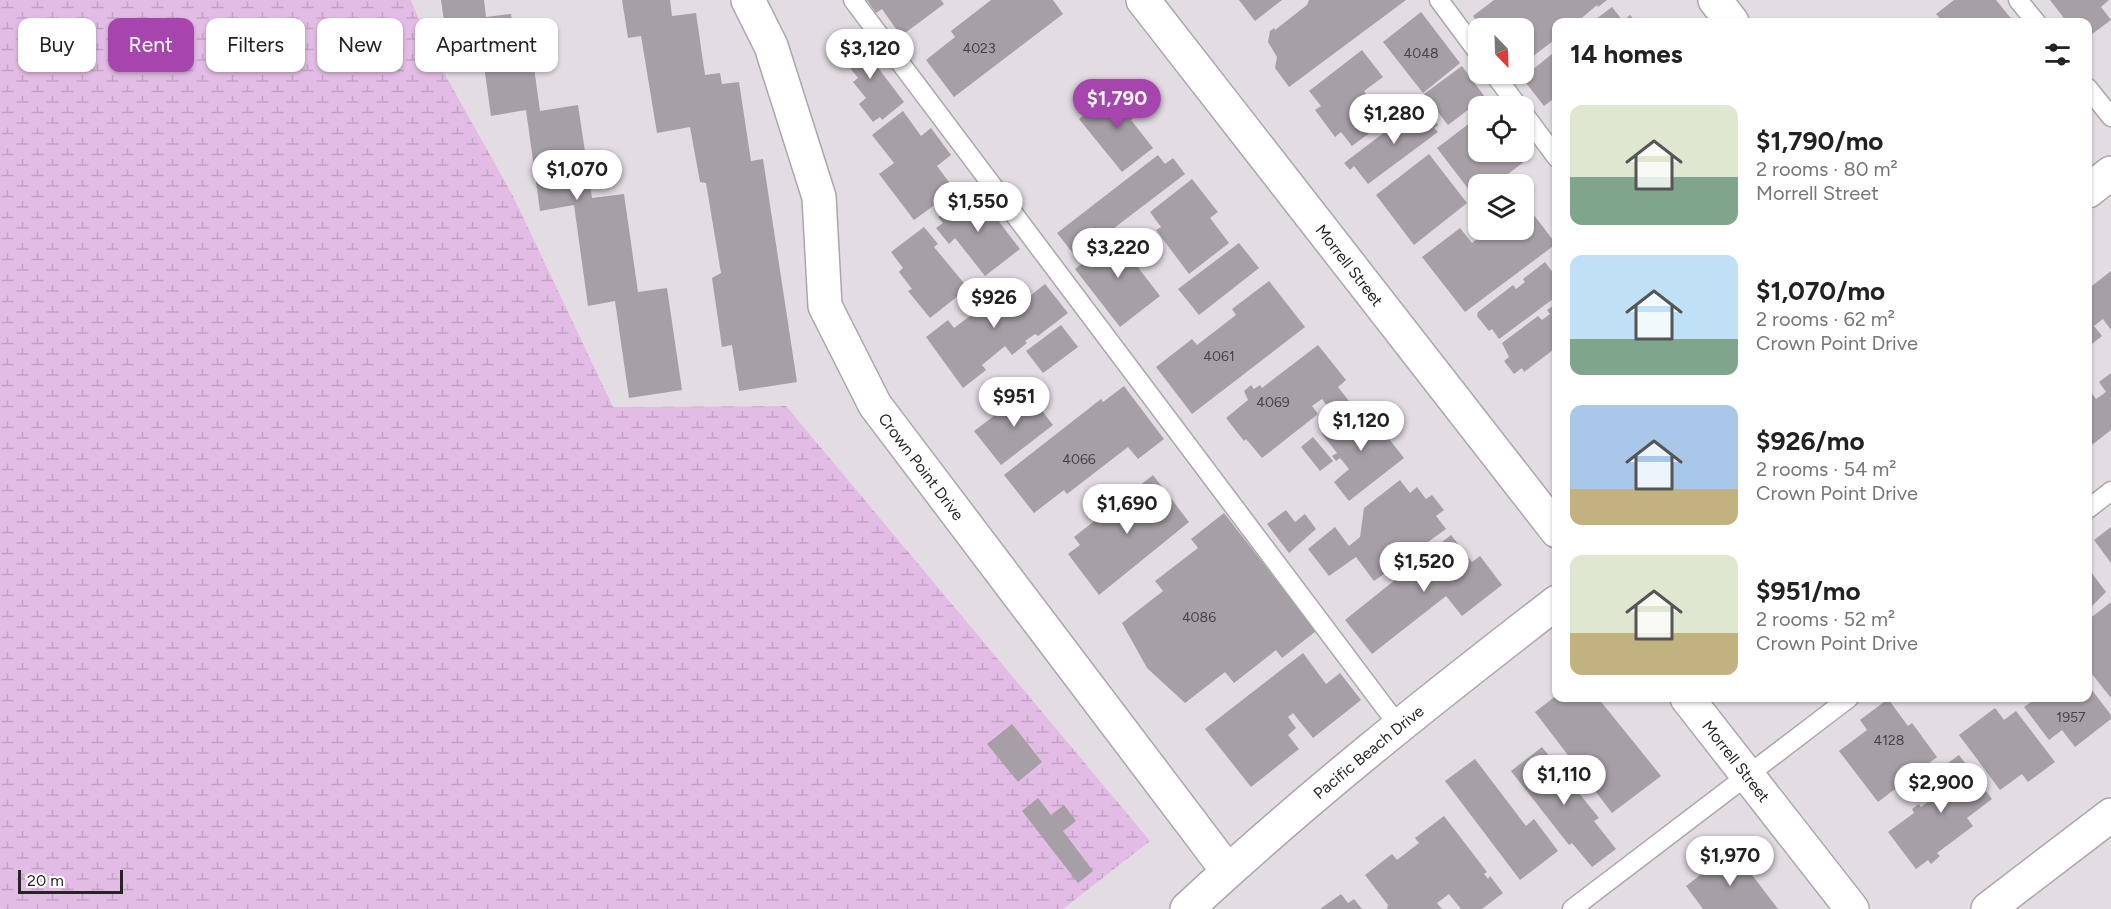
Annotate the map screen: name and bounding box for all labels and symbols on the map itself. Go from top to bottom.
north arrow [1468,18,1534,84]
pin: $3,120 [821,29,919,80]
house number: 4023 [962,40,996,57]
house number: 4048 [1404,45,1438,62]
pin: $1,790 [1068,79,1166,130]
pin: $1,280 [1345,94,1443,145]
pin: $1,070 [528,150,626,201]
pin: $1,550 [929,182,1027,233]
street label: Morrell Street [1312,220,1387,310]
pin: $3,220 [1069,228,1167,279]
pin: $926 [958,278,1030,329]
house number: 4061 [1203,348,1235,365]
pin: $951 [978,377,1050,428]
house number: 4069 [1256,394,1290,411]
pin: $1,120 [1312,401,1410,452]
street label: Crown Point Drive [875,409,968,524]
house number: 4066 [1062,451,1096,468]
pin: $1,690 [1078,484,1176,535]
pin: $1,520 [1375,542,1473,593]
house number: 4086 [1182,609,1216,626]
street label: Pacific Beach Drive [1309,701,1427,803]
house number: 1957 [2056,709,2086,726]
street label: Morrell Street [1699,716,1774,806]
house number: 4128 [1874,732,1904,749]
pin: $1,110 [1515,755,1613,806]
pin: $2,900 [1892,763,1990,814]
pin: $1,970 [1681,836,1779,887]
scale bar [18,867,123,894]

